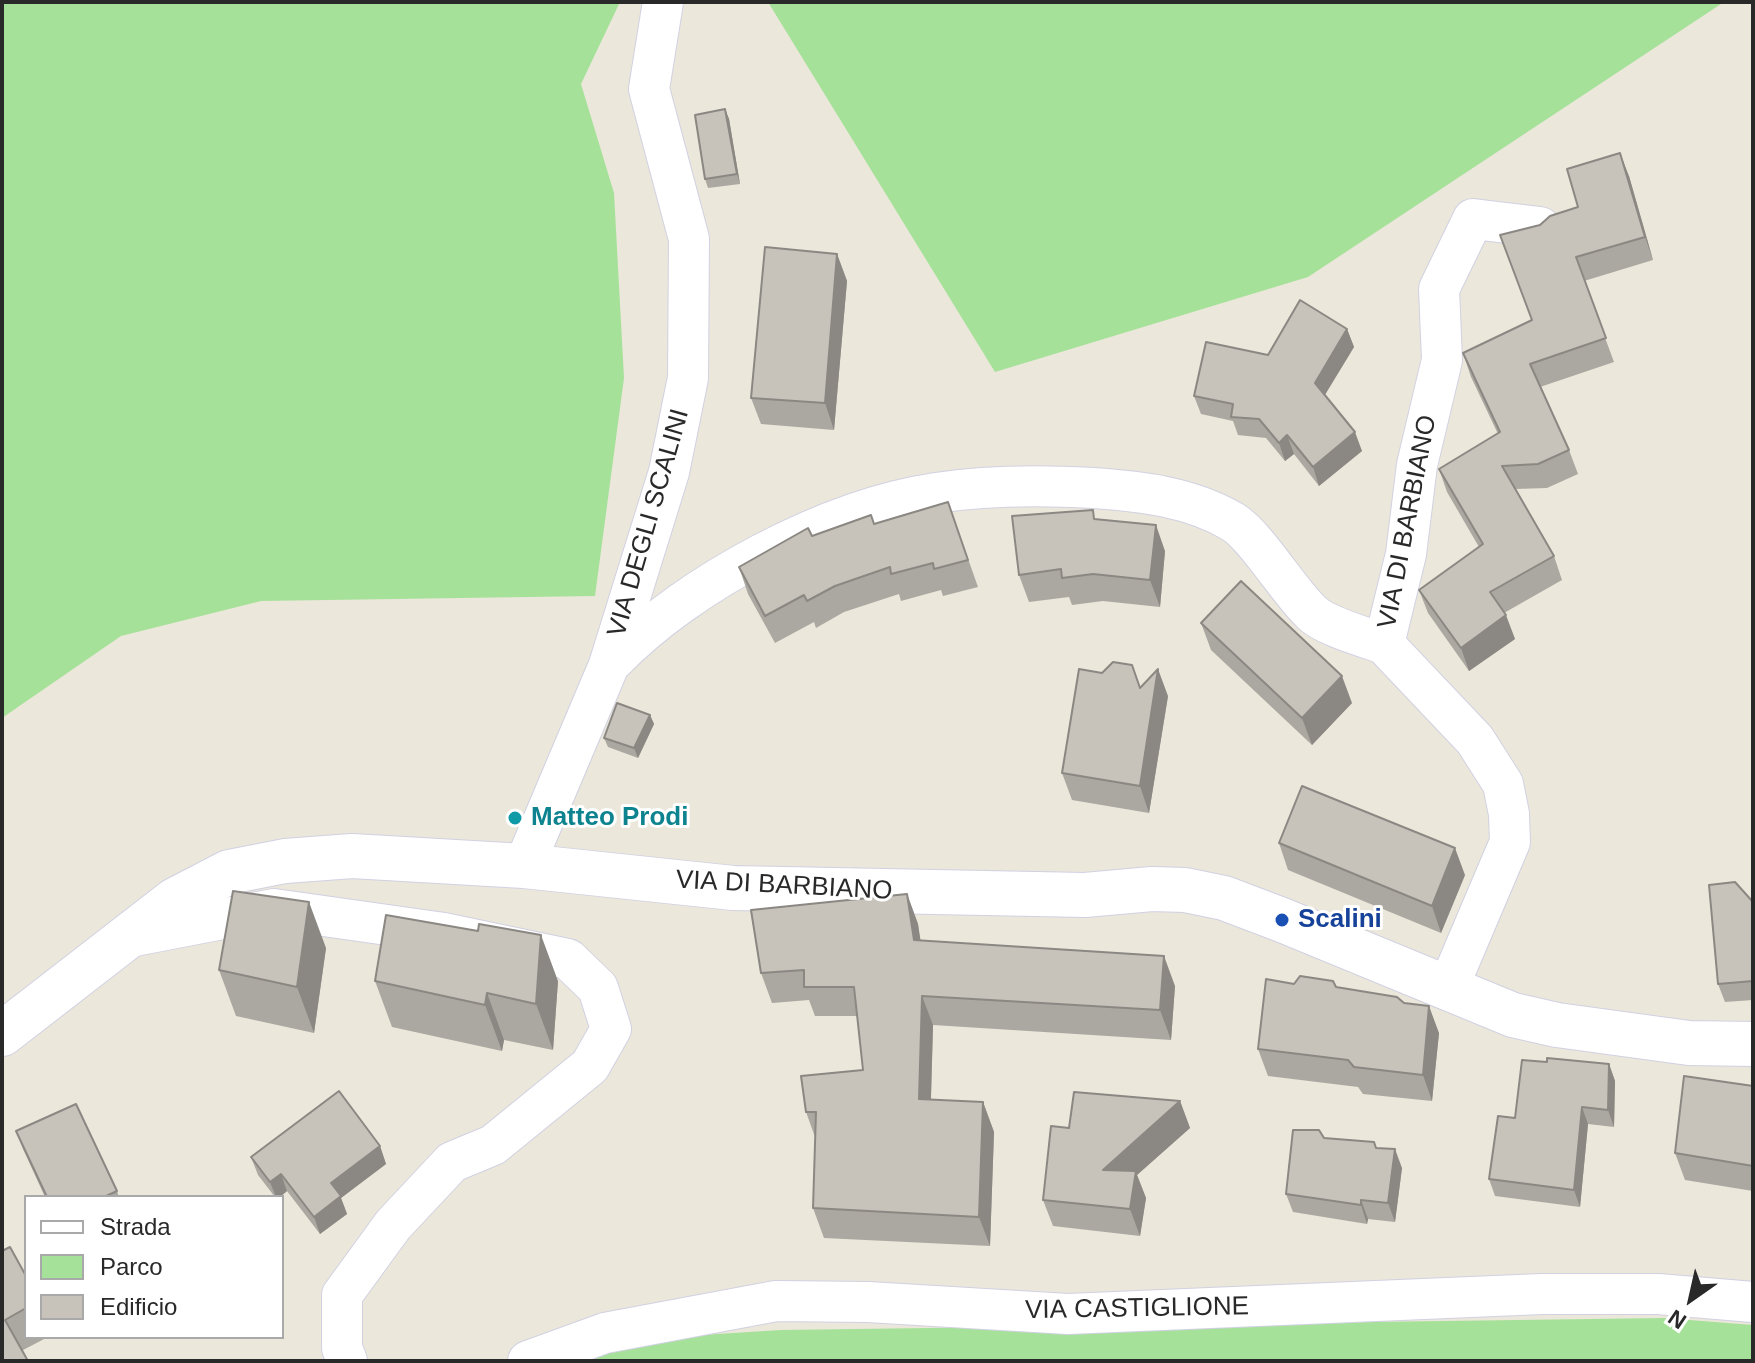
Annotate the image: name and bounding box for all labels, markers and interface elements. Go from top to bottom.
street label: VIA DEGLI SCALINI [602,406,696,640]
street label: VIA DI BARBIANO [1372,413,1444,631]
place label: Matteo Prodi [531,802,688,834]
marker: Matteo Prodi [506,809,524,827]
street label: VIA DI BARBIANO [675,865,893,907]
place label: Scalini [1298,904,1382,936]
marker: Scalini [1273,911,1291,929]
legend [24,1195,284,1339]
text: Strada [100,1213,171,1240]
text: Parco [100,1253,163,1280]
north arrow [1651,1259,1731,1339]
street label: VIA CASTIGLIONE [1025,1291,1249,1327]
text: Edificio [100,1293,177,1320]
text: N [1664,1305,1691,1334]

